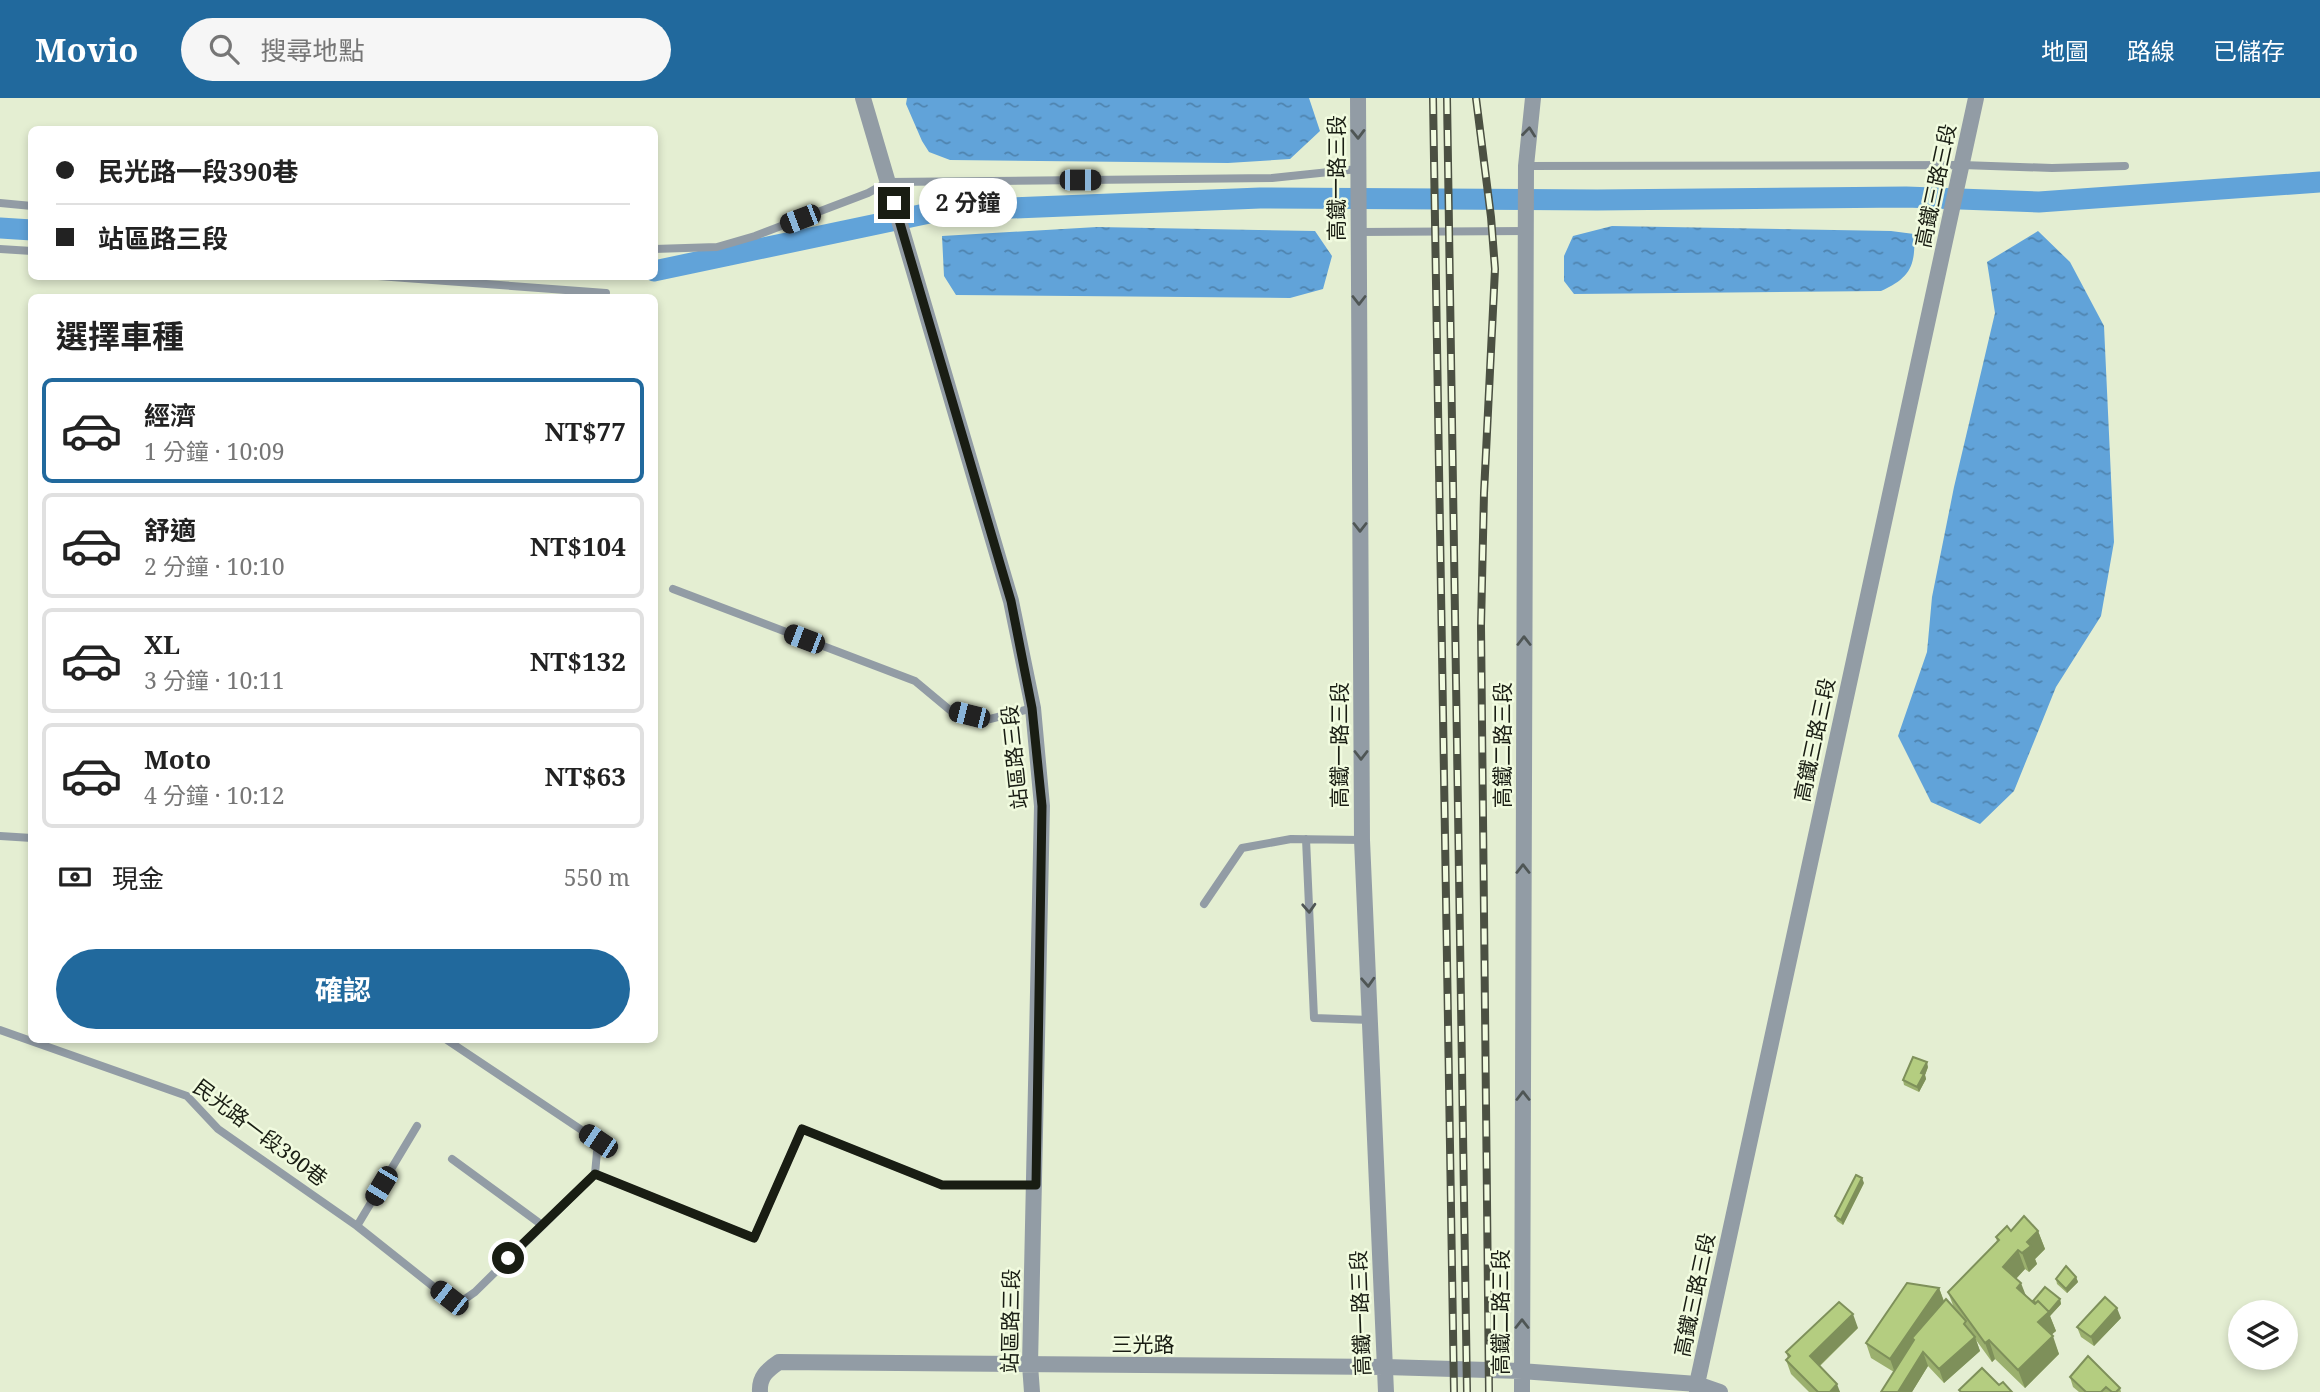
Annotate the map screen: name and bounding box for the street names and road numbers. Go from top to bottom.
street label: 高鐵一路三段 [1322,115,1350,241]
street label: 高鐵三路三段 [1908,121,1962,250]
street label: 高鐵三路三段 [1787,675,1841,804]
street label: 高鐵一路三段 [1325,682,1353,808]
street label: 高鐵二路三段 [1488,682,1516,808]
street label: 站區路三段 [995,703,1033,811]
street label: 民光路一段390巷 [188,1073,333,1192]
street label: 高鐵三路三段 [1667,1230,1721,1359]
street label: 高鐵二路三段 [1486,1249,1514,1375]
street label: 高鐵一路三段 [1344,1250,1376,1376]
street label: 站區路三段 [995,1268,1025,1374]
street label: 三光路 [1112,1330,1175,1358]

